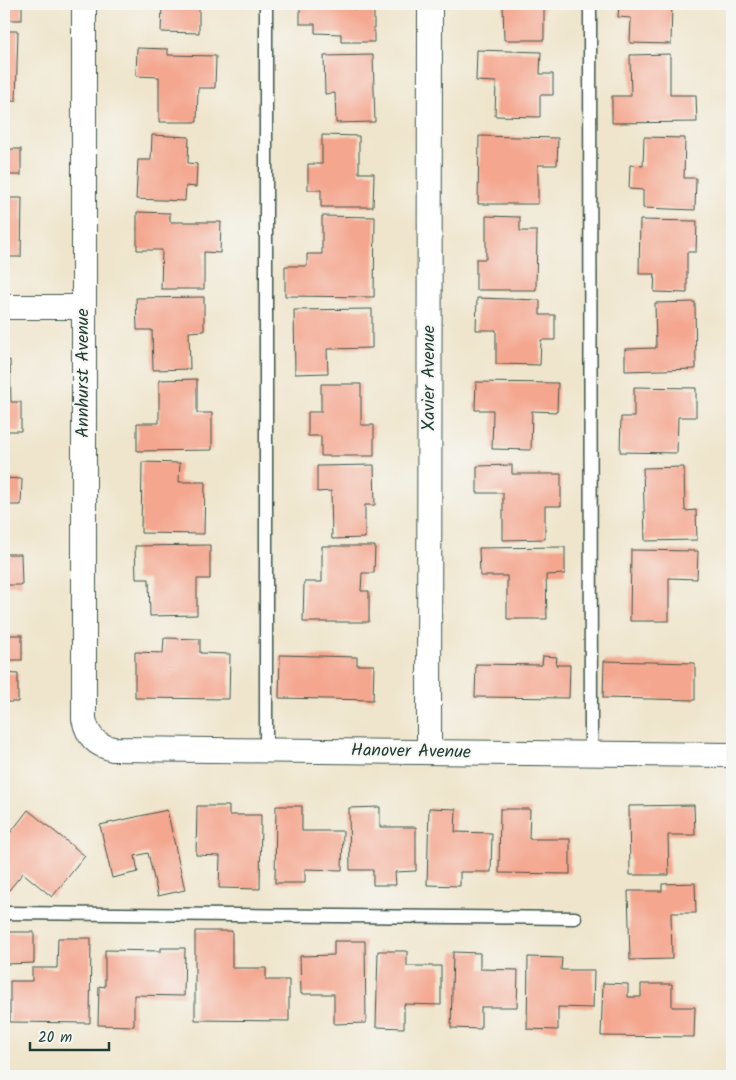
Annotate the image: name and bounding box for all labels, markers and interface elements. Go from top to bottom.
street label: Annhurst Avenue [69,308,98,438]
street label: Xavier Avenue [415,325,444,431]
street label: Hanover Avenue [351,736,471,768]
scale bar [30,1020,109,1052]
text: 20 m [38,1026,72,1050]

